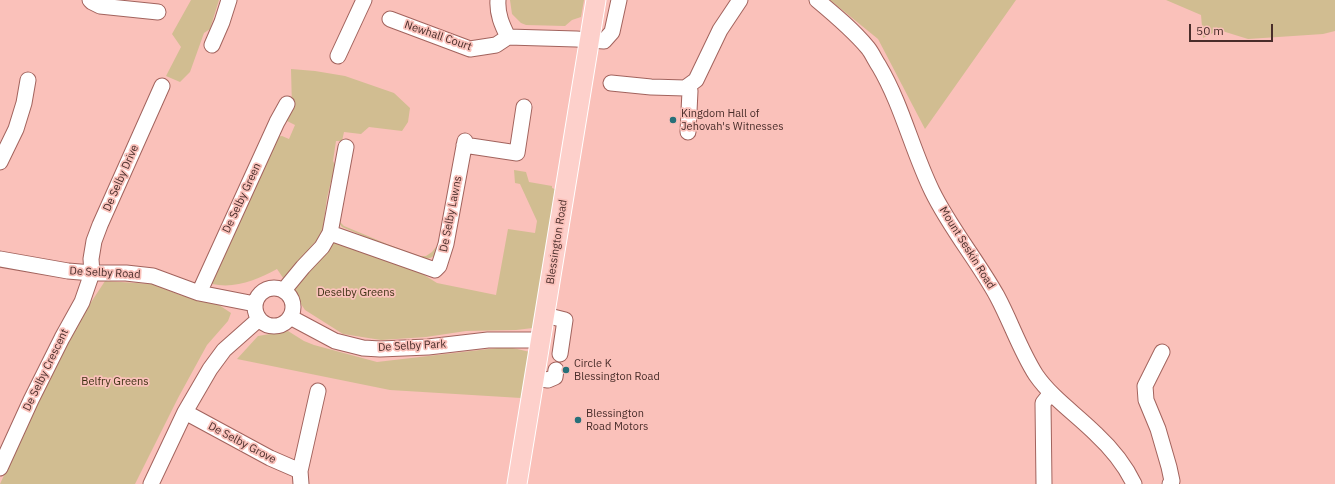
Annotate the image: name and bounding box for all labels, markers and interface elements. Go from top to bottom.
scale bar [1191,16,1275,42]
street label: Newhall Court [403,18,473,54]
text: 50 m [1196,23,1224,38]
place label: Kingdom Hall of Jehovah's Witnesses [681,107,784,133]
marker: Kingdom Hall of Jehovah's Witnesses [668,115,678,125]
street label: De Selby Drive [100,143,142,213]
street label: De Selby Green [220,161,264,235]
street label: De Selby Lawns [437,175,465,253]
street label: Blessington Road [544,199,570,285]
street label: Mount Seskin Road [936,204,998,292]
street label: De Selby Road [69,265,141,281]
park label: Deselby Greens [317,286,395,300]
street label: De Selby Crescent [20,327,72,413]
street label: De Selby Park [378,338,446,354]
place label: Circle K Blessington Road [574,357,660,383]
marker: Circle K Blessington Road [561,365,571,375]
park label: Belfry Greens [81,375,149,389]
place label: Blessington Road Motors [586,407,648,433]
marker: Blessington Road Motors [573,415,583,425]
street label: De Selby Grove [206,420,278,466]

